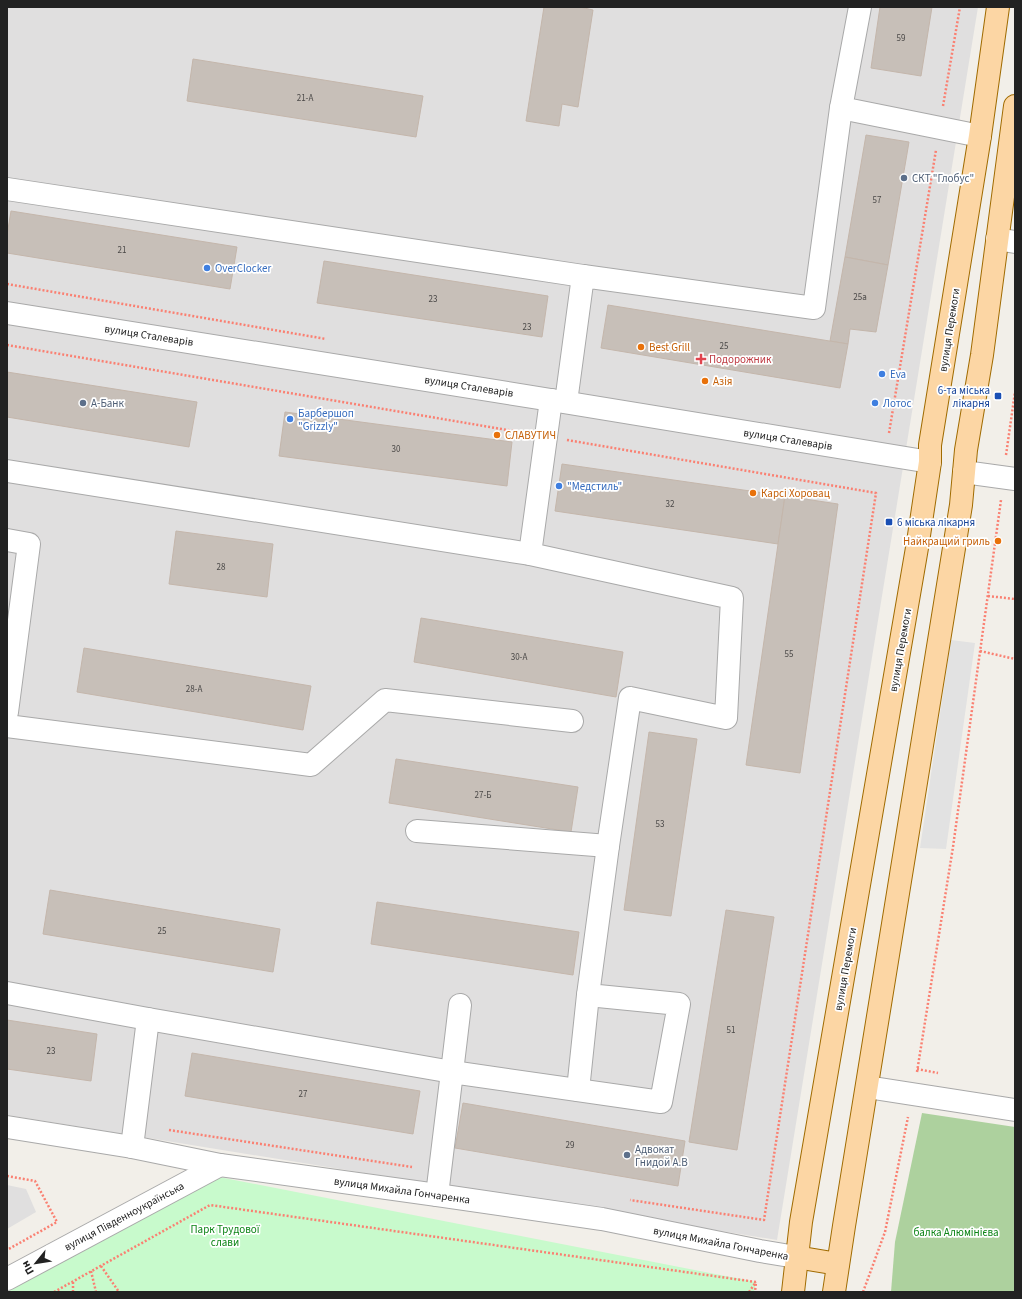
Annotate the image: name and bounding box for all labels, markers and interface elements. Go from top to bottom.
house number: 59 [897,32,906,45]
house number: 21-А [297,92,313,105]
place label: СКТ "Глобус" [912,171,974,186]
marker: СКТ "Глобус" [899,173,909,183]
house number: 57 [873,194,882,207]
house number: 21 [118,244,126,257]
place label: OverClocker [215,261,271,276]
marker: OverClocker [202,263,212,273]
street label: вулиця Перемоги [935,287,964,373]
house number: 25а [853,291,867,304]
house number: 23 [429,293,438,306]
street label: вулиця Сталеварів [103,321,195,350]
house number: 23 [523,321,532,334]
place label: Best Grill [649,340,690,355]
house number: 25 [720,340,729,353]
marker: Best Grill [636,342,646,352]
place label: Подорожник [709,352,772,367]
marker: Подорожник [696,354,706,364]
place label: Eva [890,367,906,382]
marker: Eva [877,369,887,379]
street label: вулиця Сталеварів [423,372,515,401]
place label: Азія [713,374,733,389]
marker: Азія [700,376,710,386]
place label: 6-та міська лікарня [938,383,990,411]
marker: 6-та міська лікарня [993,391,1003,401]
place label: А-Банк [91,396,125,411]
place label: Лотос [883,396,912,411]
marker: А-Банк [78,398,88,408]
marker: Лотос [870,398,880,408]
place label: Барбершоп "Grizzly" [298,406,354,434]
marker: Барбершоп "Grizzly" [285,414,295,424]
street label: вулиця Сталеварів [742,425,834,454]
place label: СЛАВУТИЧ [505,428,556,443]
marker: СЛАВУТИЧ [492,430,502,440]
house number: 30 [392,443,401,456]
place label: "Медстиль" [567,479,622,494]
marker: "Медстиль" [554,481,564,491]
place label: Карсі Хоровац [761,486,830,501]
marker: Карсі Хоровац [748,488,758,498]
house number: 32 [666,498,675,511]
place label: 6 міська лікарня [897,515,975,530]
marker: 6 міська лікарня [884,517,894,527]
place label: Найкращий гриль [903,534,990,549]
marker: Найкращий гриль [993,536,1003,546]
house number: 28 [217,561,226,574]
street label: вулиця Перемоги [886,607,915,693]
house number: 55 [785,648,794,661]
house number: 30-А [511,651,527,664]
house number: 28-А [186,683,202,696]
house number: 27-Б [475,789,491,802]
house number: 53 [656,818,665,831]
house number: 25 [158,925,167,938]
street label: вулиця Перемоги [831,926,860,1012]
house number: 51 [727,1024,735,1037]
house number: 23 [47,1045,56,1058]
house number: 27 [299,1088,308,1101]
house number: 29 [566,1139,575,1152]
place label: Адвокат Гнидой А.В [635,1142,688,1170]
marker: Адвокат Гнидой А.В [622,1150,632,1160]
street label: вулиця Михайла Гончаренка [333,1174,471,1207]
street label: вулиця Південноукраїнська [62,1178,187,1254]
park label: Парк Трудової слави [191,1222,260,1250]
street label: вулиця Михайла Гончаренка [652,1223,790,1264]
park label: балка Алюмінієва [913,1225,999,1240]
north arrow [16,1243,56,1283]
text: Пн [18,1258,38,1277]

